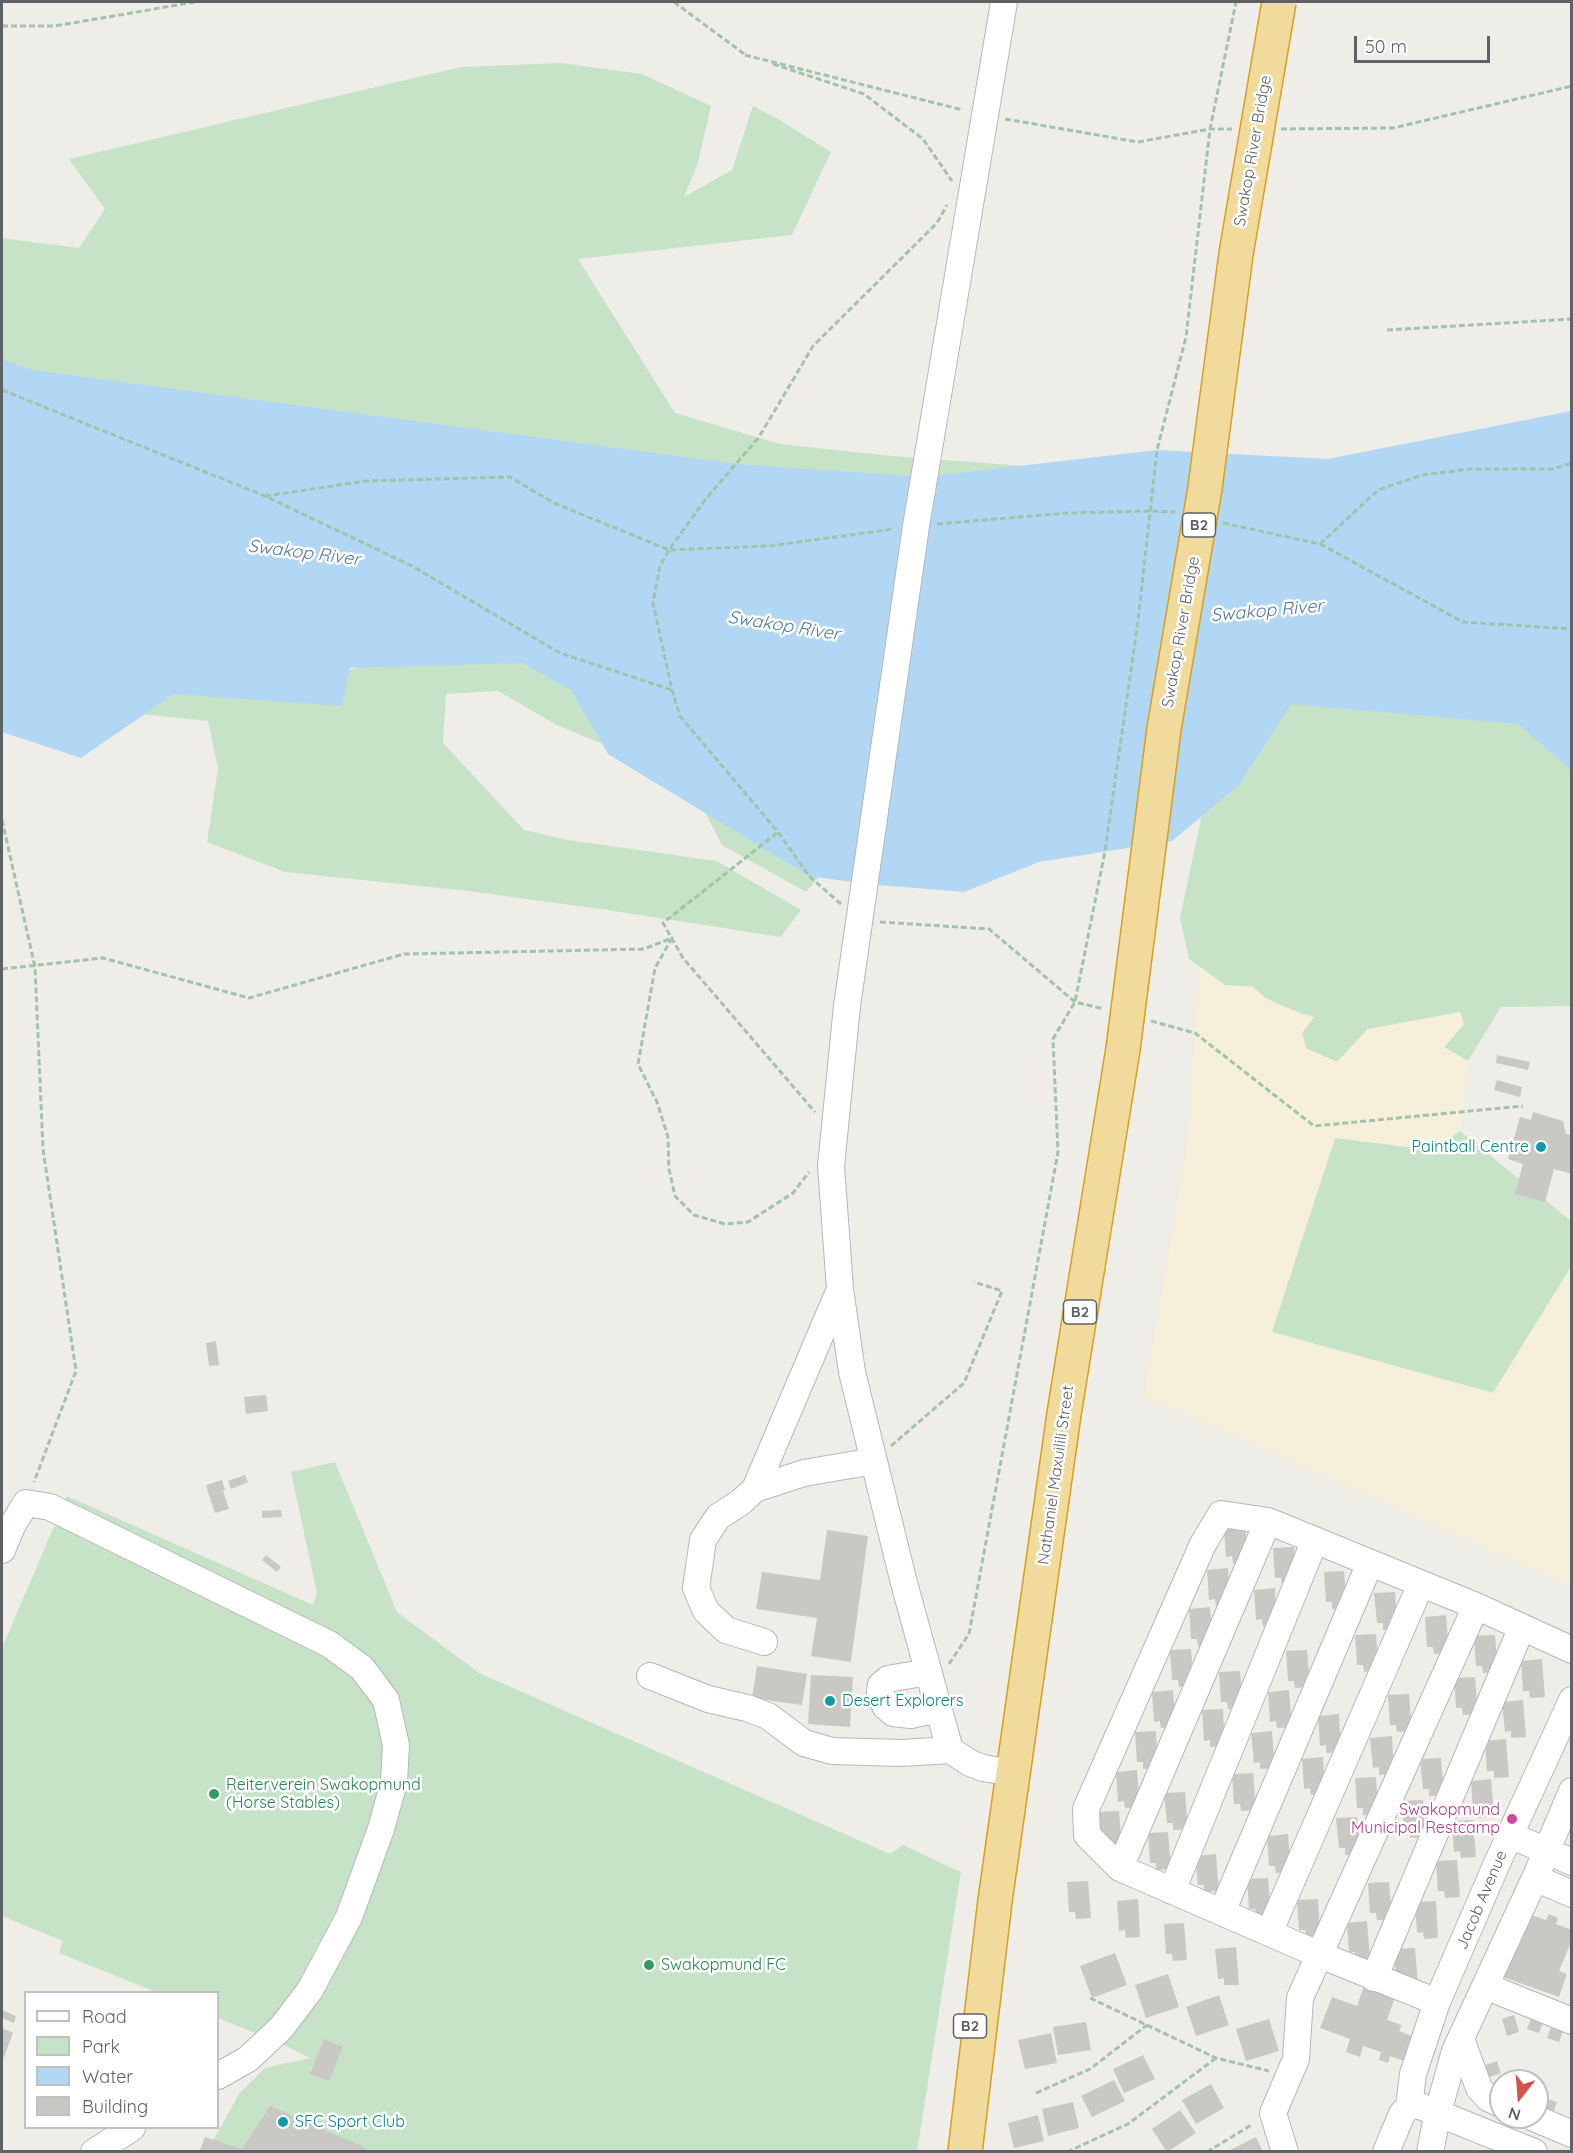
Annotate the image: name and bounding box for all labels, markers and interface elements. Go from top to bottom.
scale bar [1357,24,1494,62]
text: 50 m [1365,35,1407,58]
street label: Swakop River Bridge [1230,74,1276,228]
road number: B2 [1182,513,1216,537]
water label: Swakop River [247,535,361,571]
street label: Swakop River Bridge [1158,555,1204,709]
water label: Swakop River [1210,595,1324,627]
water label: Swakop River [727,606,841,646]
place label: Paintball Centre [1412,1137,1529,1157]
marker: Paintball Centre [1534,1140,1548,1154]
road number: B2 [1064,1300,1096,1324]
street label: Nathaniel Maxuilili Street [1034,1384,1078,1566]
place label: Desert Explorers [842,1691,963,1711]
marker: Desert Explorers [823,1694,837,1708]
place label: Reiterverein Swakopmund (Horse Stables) [226,1775,421,1813]
marker: Reiterverein Swakopmund (Horse Stables) [207,1787,221,1801]
place label: Swakopmund Municipal Restcamp [1351,1800,1500,1838]
marker: Swakopmund Municipal Restcamp [1505,1812,1519,1826]
street label: Jacob Avenue [1453,1848,1511,1952]
place label: Swakopmund FC [661,1955,786,1975]
marker: Swakopmund FC [642,1958,656,1972]
legend [24,1991,219,2129]
text: Road [82,2005,127,2028]
road number: B2 [954,2014,986,2038]
text: Park [82,2035,120,2058]
text: Water [82,2065,133,2088]
north arrow [1489,2069,1549,2129]
text: Building [82,2095,148,2118]
text: N [1506,2103,1523,2126]
place label: SFC Sport Club [295,2112,405,2132]
marker: SFC Sport Club [276,2115,290,2129]

